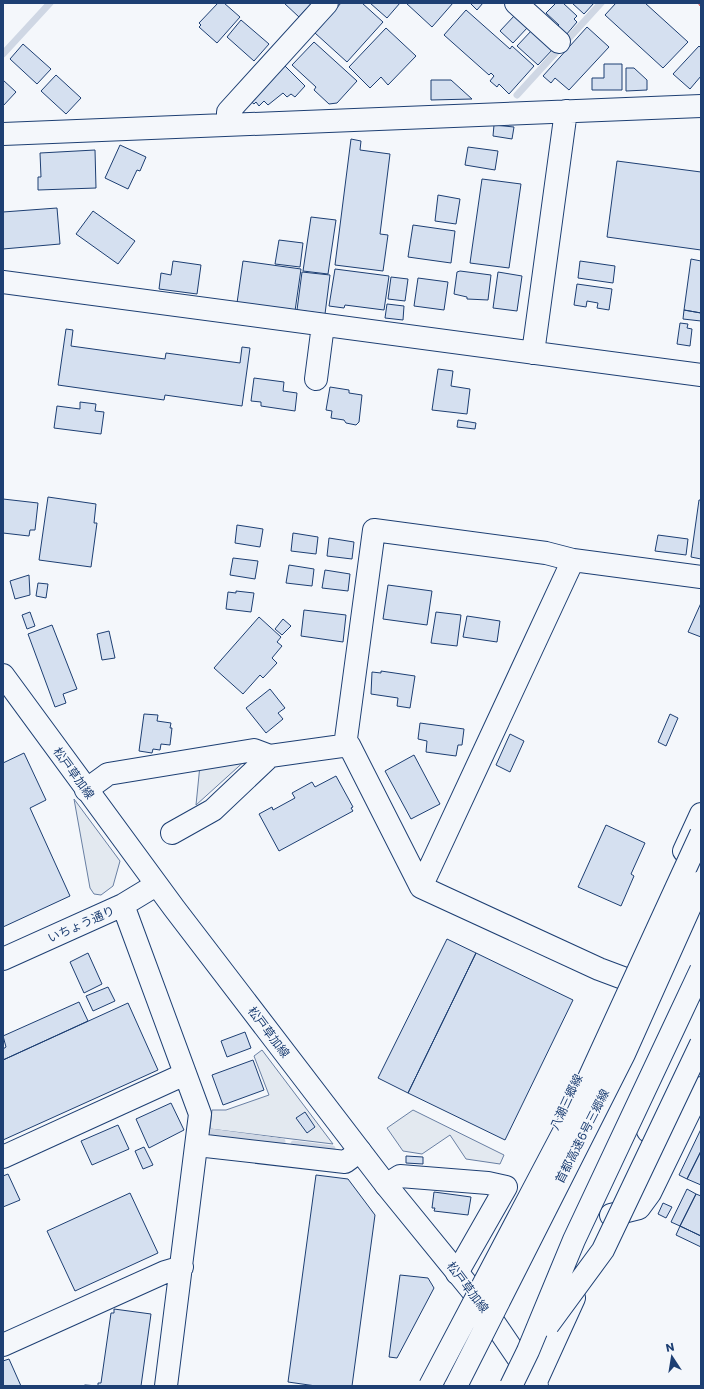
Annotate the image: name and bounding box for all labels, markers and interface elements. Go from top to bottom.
street label: 松戸草加線 [49,744,99,802]
street label: いちょう通り [45,902,117,946]
street label: 松戸草加線 [244,1003,294,1061]
street label: 八潮三郷線 [546,1071,586,1133]
street label: 首都高速6号三郷線 [551,1086,613,1186]
street label: 松戸草加線 [443,1258,493,1316]
north arrow [652,1337,692,1377]
text: N [664,1339,676,1356]

